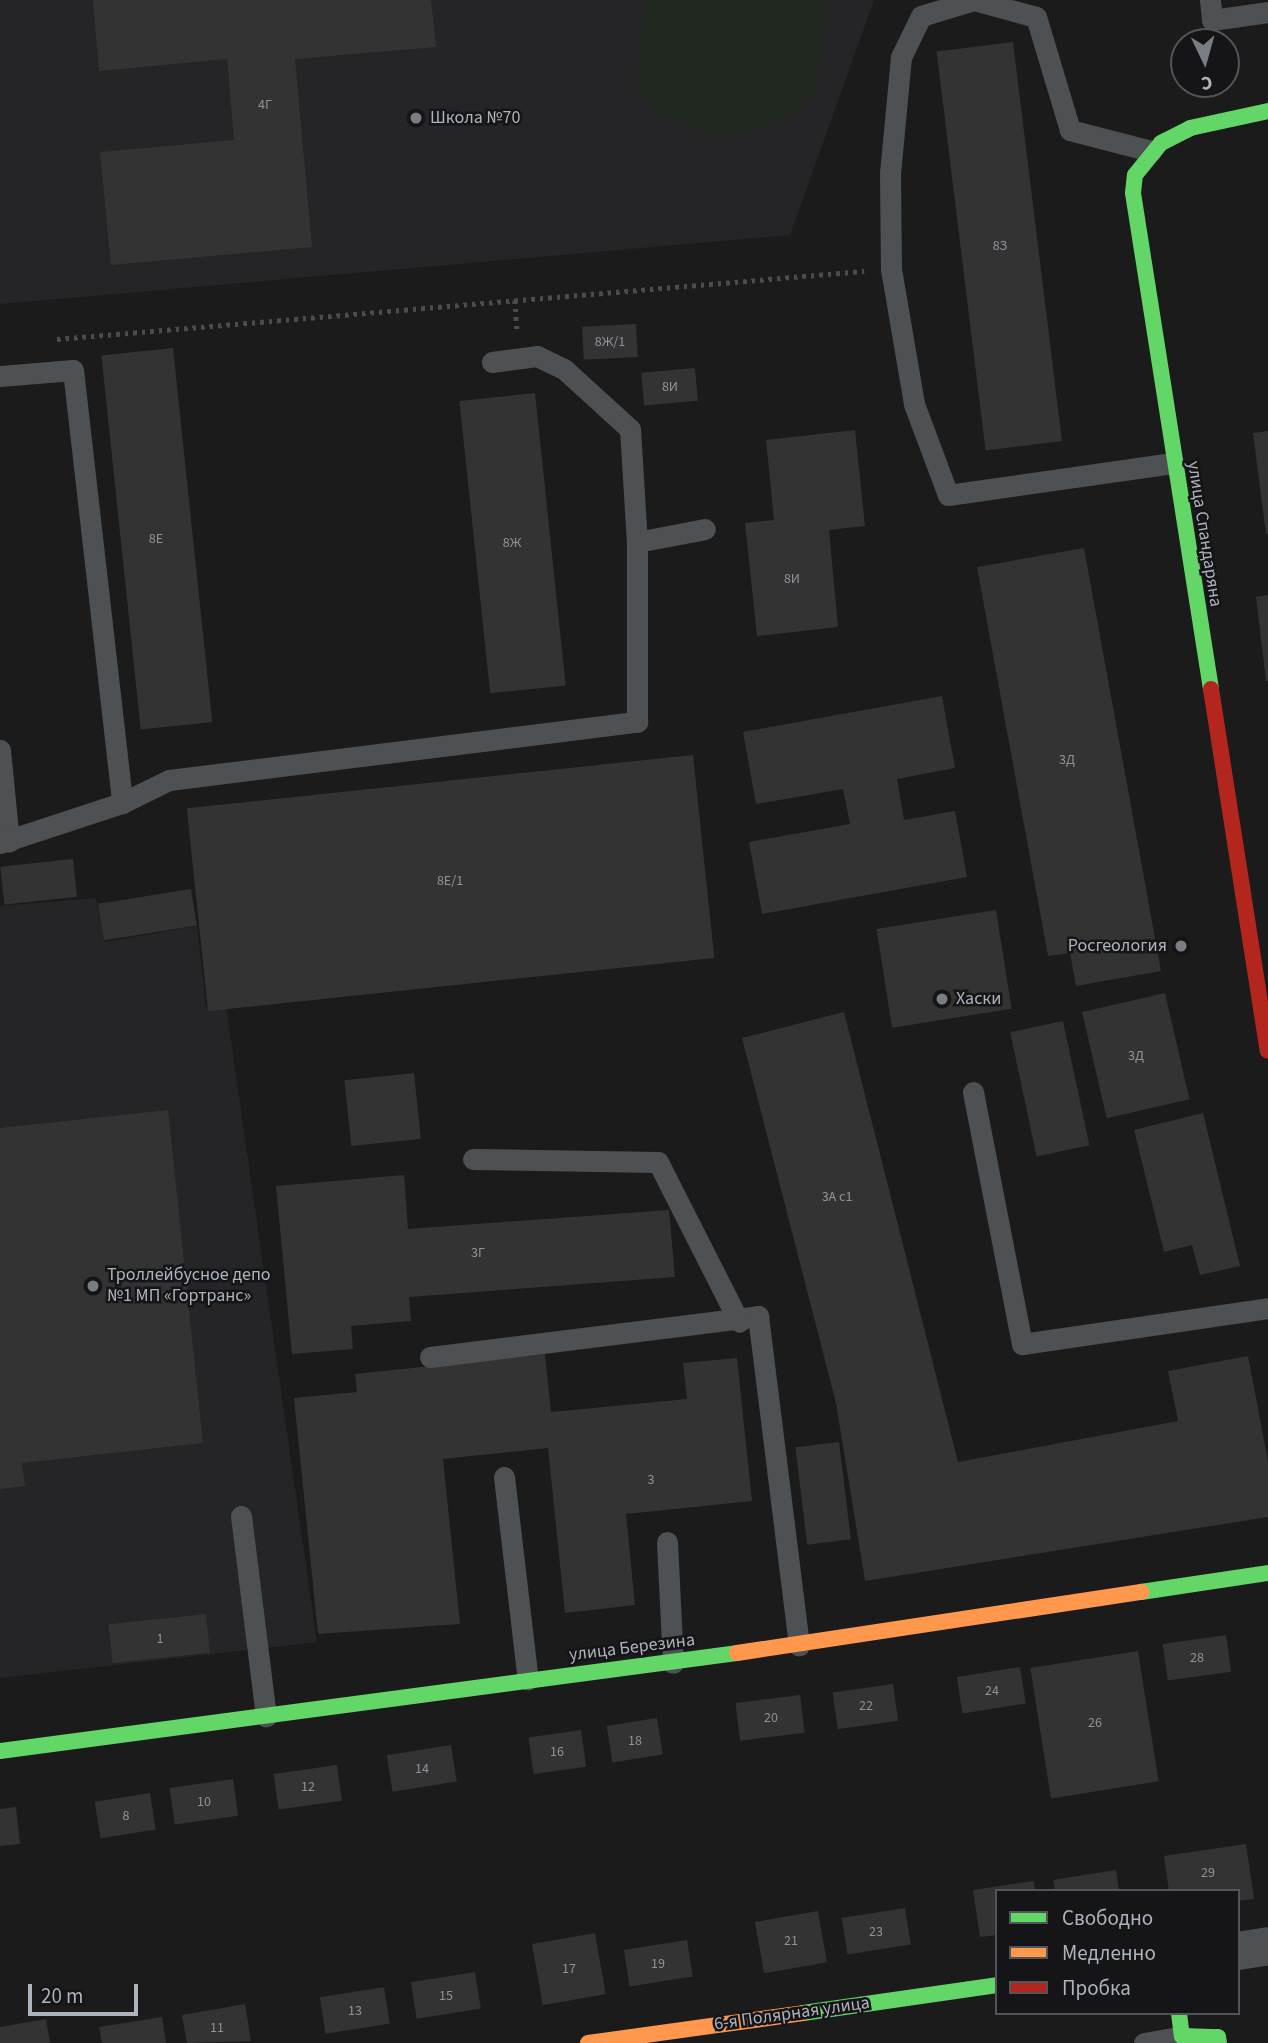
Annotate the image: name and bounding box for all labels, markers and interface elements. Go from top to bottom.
north arrow [1170,28,1240,98]
text: С [1200,68,1213,96]
house number: 4Г [258,97,272,113]
place label: Школа №70 [430,107,520,129]
marker: Школа №70 [408,110,424,126]
house number: 8З [993,238,1007,254]
house number: 8Ж/1 [595,334,625,350]
house number: 8И [662,379,678,395]
street label: улица Спандаряна [1182,460,1226,608]
house number: 8Е [149,531,163,547]
house number: 8Ж [503,535,521,551]
house number: 8И [784,571,800,587]
house number: 3Д [1059,752,1075,768]
house number: 8Е/1 [437,873,463,889]
place label: Росгеология [1068,935,1167,957]
marker: Росгеология [1173,938,1189,954]
place label: Хаски [956,988,1001,1010]
marker: Хаски [934,991,950,1007]
house number: 3Д [1128,1048,1144,1064]
house number: 3А с1 [822,1189,852,1205]
house number: 3Г [471,1245,485,1261]
place label: Троллейбусное депо №1 МП «Гортранс» [107,1265,271,1308]
marker: Троллейбусное депо №1 МП «Гортранс» [85,1278,101,1294]
house number: 3 [648,1472,654,1488]
street label: улица Березина [568,1630,696,1666]
house number: 1 [157,1631,163,1647]
house number: 28 [1190,1650,1204,1666]
house number: 24 [985,1683,999,1699]
house number: 22 [859,1698,873,1714]
house number: 20 [764,1710,778,1726]
house number: 26 [1088,1715,1102,1731]
house number: 18 [628,1733,642,1749]
house number: 16 [550,1744,564,1760]
house number: 14 [415,1761,429,1777]
house number: 12 [301,1779,315,1795]
house number: 10 [197,1794,211,1810]
house number: 8 [123,1808,129,1824]
house number: 29 [1201,1865,1215,1881]
legend [995,1889,1240,2015]
text: Свободно [1062,1903,1153,1933]
house number: 23 [869,1924,883,1940]
house number: 21 [784,1933,798,1949]
text: Медленно [1062,1938,1156,1968]
house number: 19 [651,1956,665,1972]
house number: 17 [562,1961,576,1977]
scale bar [32,1969,142,2013]
text: Пробка [1062,1973,1131,2003]
text: 20 m [41,1981,83,2011]
house number: 15 [439,1988,453,2004]
street label: 6-я Полярная улица [713,1992,871,2036]
house number: 13 [348,2003,362,2019]
house number: 11 [210,2020,224,2036]

